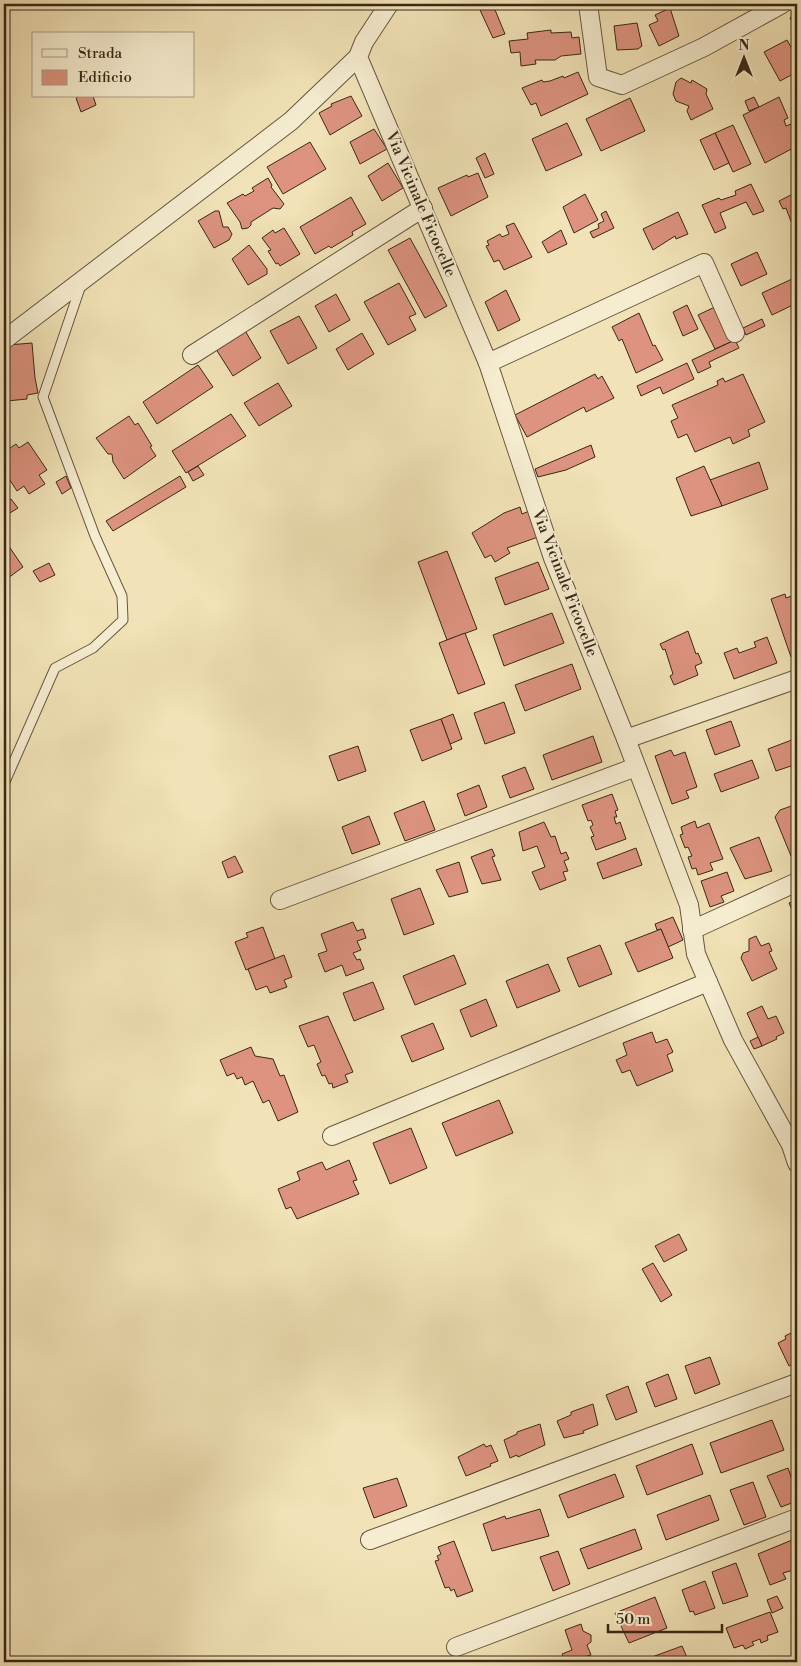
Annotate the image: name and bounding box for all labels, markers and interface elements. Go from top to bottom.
legend [32,32,195,98]
north arrow [718,32,768,82]
text: N [738,37,750,55]
text: Strada [78,44,122,63]
text: Edificio [78,68,132,87]
street label: Via Vicinale Ficocelle [381,127,461,280]
street label: Via Vicinale Ficocelle [527,505,602,660]
scale bar [608,1601,722,1633]
text: 50 m [616,1610,650,1629]

